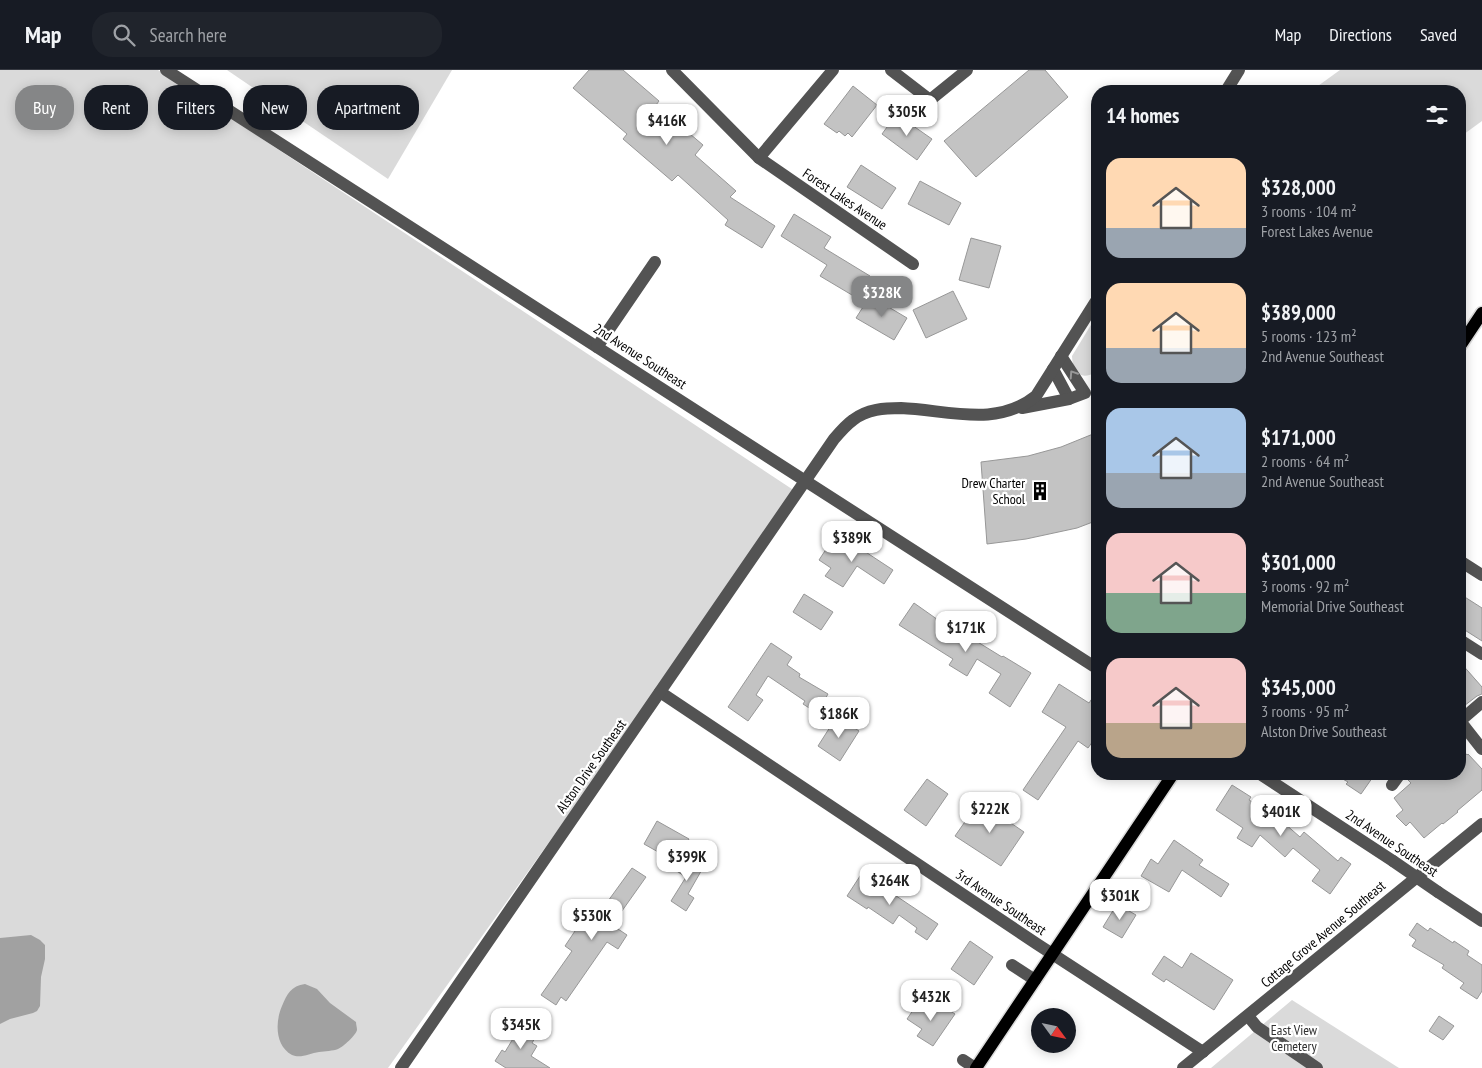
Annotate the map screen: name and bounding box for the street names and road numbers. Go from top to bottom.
street label: Forest Lakes Avenue [799,164,891,234]
street label: 2nd Avenue Southeast [590,319,690,393]
street label: Alston Drive Southeast [552,716,630,816]
street label: 2nd Avenue Southeast [1342,805,1442,881]
street label: 3rd Avenue Southeast [952,865,1050,939]
street label: Cottage Grove Avenue Southeast [1257,877,1389,991]

